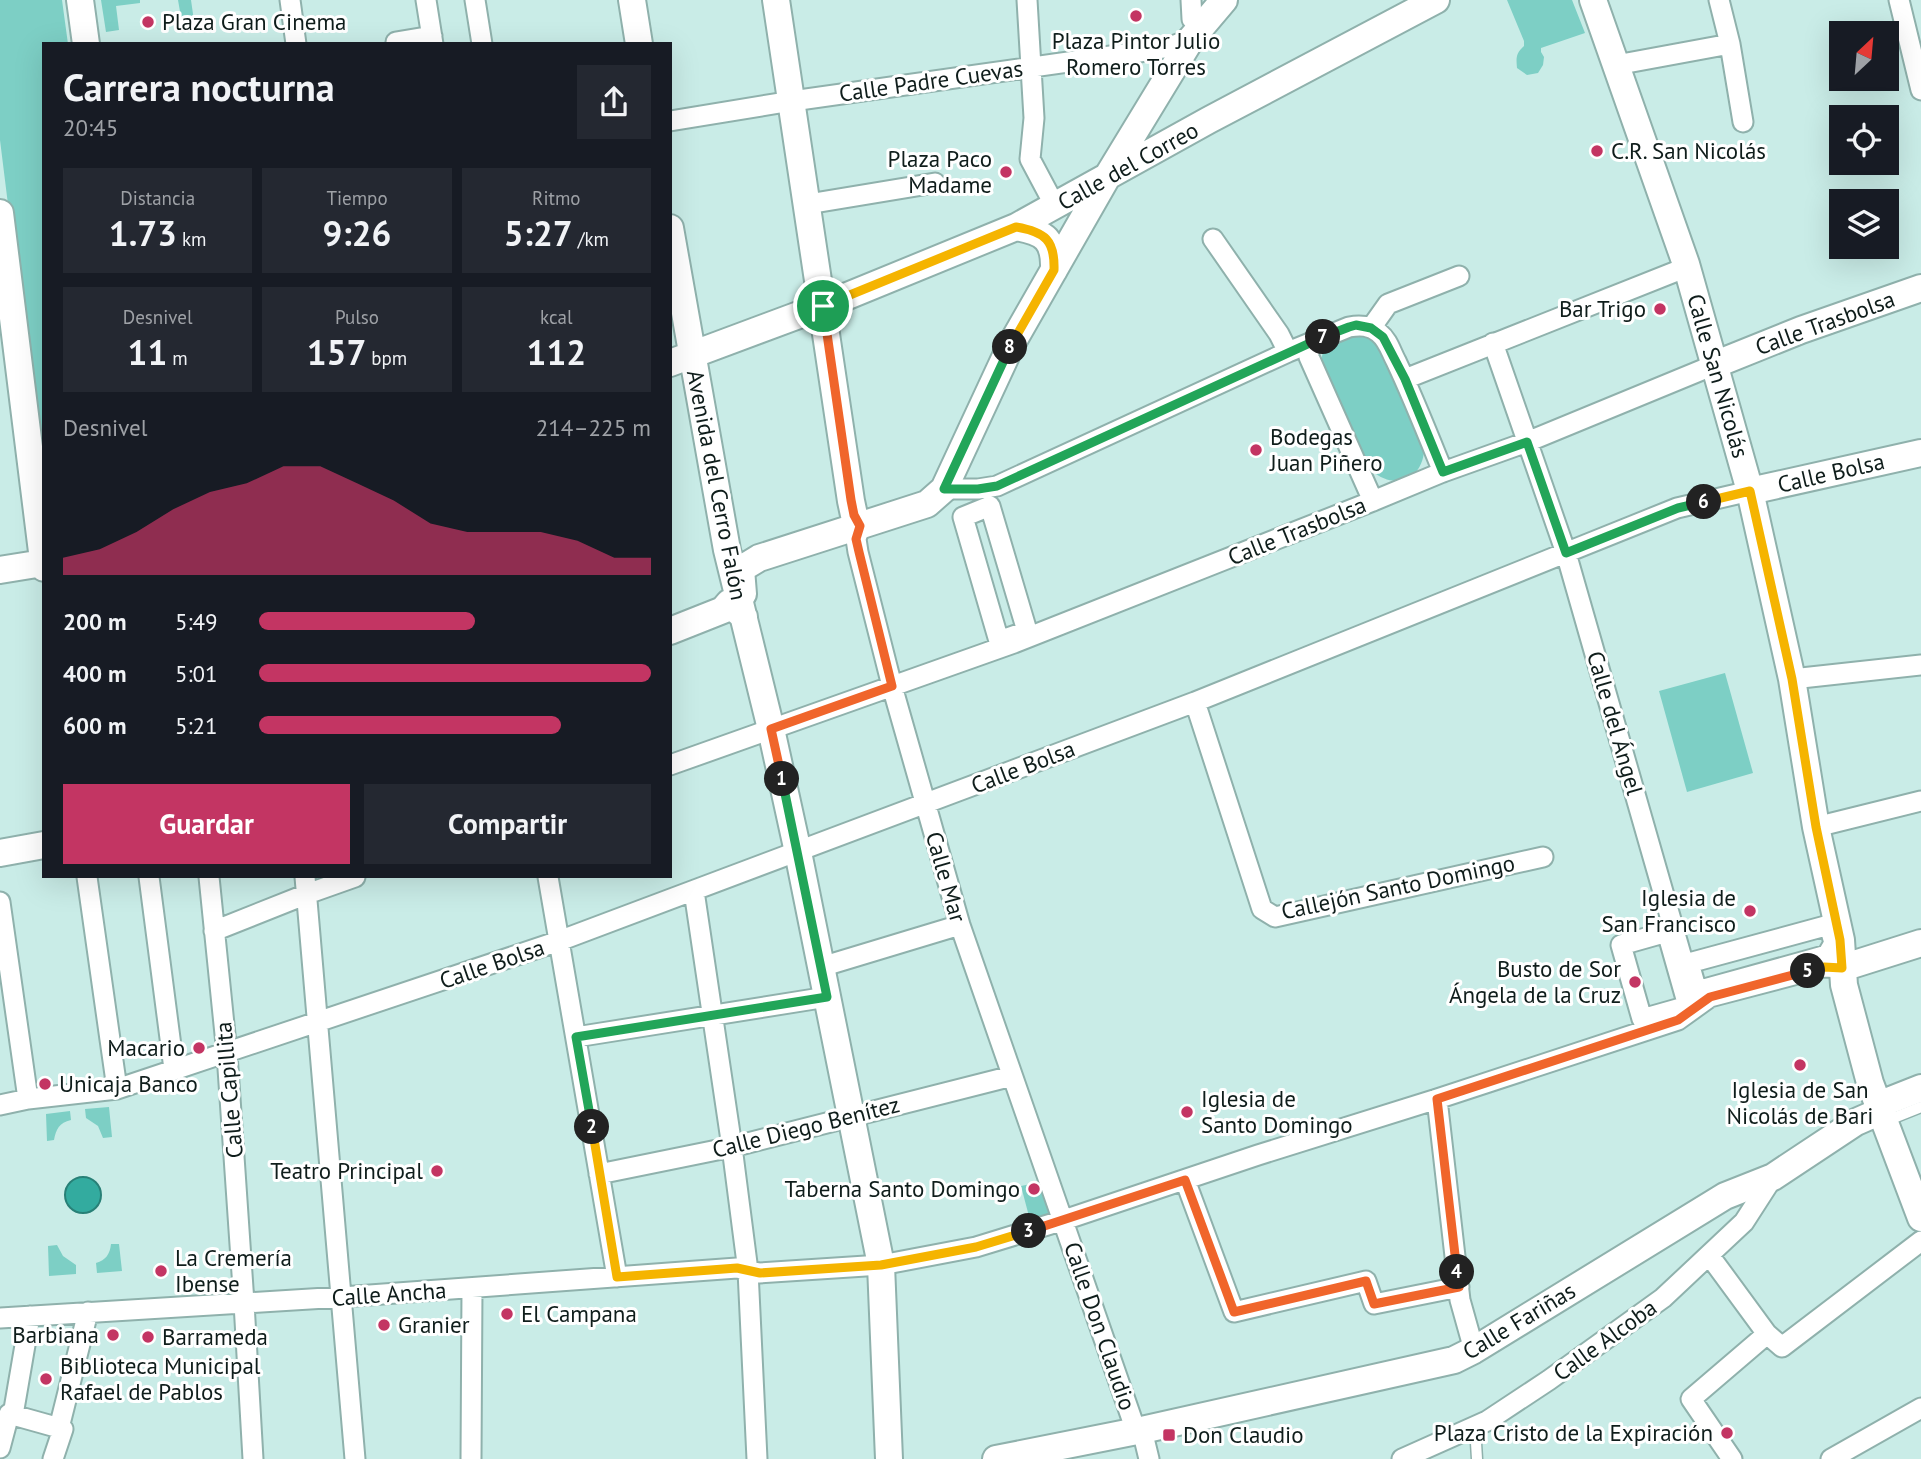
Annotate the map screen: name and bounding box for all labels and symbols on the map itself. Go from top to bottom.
place label: Plaza Gran Cinema [162,7,346,36]
marker: Plaza Pintor Julio Romero Torres [1128,8,1144,24]
marker: Plaza Gran Cinema [140,14,156,30]
north arrow [1829,21,1899,91]
place label: Plaza Pintor Julio Romero Torres [1052,26,1220,81]
street label: Calle Padre Cuevas [837,53,1025,108]
street label: Calle del Correo [1052,115,1203,216]
place label: C.R. San Nicolás [1611,136,1766,165]
marker: C.R. San Nicolás [1589,143,1605,159]
place label: Plaza Paco Madame [888,144,992,199]
marker: Plaza Paco Madame [998,164,1014,180]
pin [793,276,853,336]
street label: Calle Trasbolsa [1751,284,1899,361]
street label: Calle San Nicolás [1681,290,1756,461]
place label: Bar Trigo [1559,294,1646,323]
marker: Bar Trigo [1652,301,1668,317]
pin: 7 [1306,320,1340,354]
pin: 8 [992,330,1028,364]
street label: Avenida del Cerro Falón [681,367,754,602]
place label: Bodegas Juan Piñero [1269,422,1383,477]
marker: Bodegas Juan Piñero [1248,442,1264,458]
street label: Calle Bolsa [1775,446,1887,499]
pin: 6 [1686,484,1722,520]
street label: Calle Trasbolsa [1223,490,1370,571]
street label: Calle del Ángel [1581,648,1650,798]
street label: Calle Bolsa [967,733,1079,800]
pin: 1 [764,762,800,796]
street label: Calle Mar [920,828,973,926]
street label: Callejón Santo Domingo [1278,848,1517,925]
place label: Iglesia de San Francisco [1602,883,1736,938]
marker: Iglesia de San Francisco [1742,903,1758,919]
street label: Calle Bolsa [436,932,548,995]
place label: Busto de Sor Ángela de la Cruz [1449,954,1621,1009]
pin: 5 [1790,954,1826,988]
marker: Busto de Sor Ángela de la Cruz [1627,974,1643,990]
street label: Calle Capillita [208,1021,249,1160]
place label: Macario [107,1033,185,1062]
marker: Macario [191,1040,207,1056]
marker: Iglesia de San Nicolás de Bari [1792,1057,1808,1073]
place label: Unicaja Banco [59,1069,198,1098]
place label: Iglesia de San Nicolás de Bari [1727,1075,1873,1130]
marker: Unicaja Banco [37,1076,53,1092]
place label: Iglesia de Santo Domingo [1201,1084,1353,1139]
street label: Calle Diego Benítez [709,1089,903,1164]
marker: Iglesia de Santo Domingo [1179,1104,1195,1120]
pin: 2 [574,1110,610,1144]
place label: Teatro Principal [270,1156,423,1185]
marker: Teatro Principal [429,1163,445,1179]
place label: Taberna Santo Domingo [785,1174,1020,1203]
marker: Taberna Santo Domingo [1026,1181,1042,1197]
pin: 3 [1012,1214,1046,1248]
street label: Calle Don Claudio [1058,1238,1143,1414]
place label: La Cremería Ibense [175,1243,292,1298]
pin: 4 [1440,1254,1474,1290]
marker: La Cremería Ibense [153,1263,169,1279]
street label: Calle Ancha [331,1275,447,1312]
street label: Calle Fariñas [1457,1276,1580,1366]
street label: Calle Alcoba [1547,1292,1662,1387]
place label: El Campana [521,1299,637,1328]
marker: El Campana [499,1306,515,1322]
place label: Granier [398,1310,470,1339]
marker: Granier [376,1317,392,1333]
place label: Barbiana [12,1320,99,1349]
place label: Barrameda [162,1322,268,1351]
marker: Barbiana [105,1327,121,1343]
marker: Barrameda [140,1329,156,1345]
place label: Biblioteca Municipal Rafael de Pablos [60,1351,261,1406]
marker: Biblioteca Municipal Rafael de Pablos [38,1371,54,1387]
place label: Plaza Cristo de la Expiración [1434,1418,1713,1447]
place label: Don Claudio [1183,1420,1304,1449]
marker: Plaza Cristo de la Expiración [1719,1425,1735,1441]
marker: Don Claudio [1161,1427,1177,1443]

